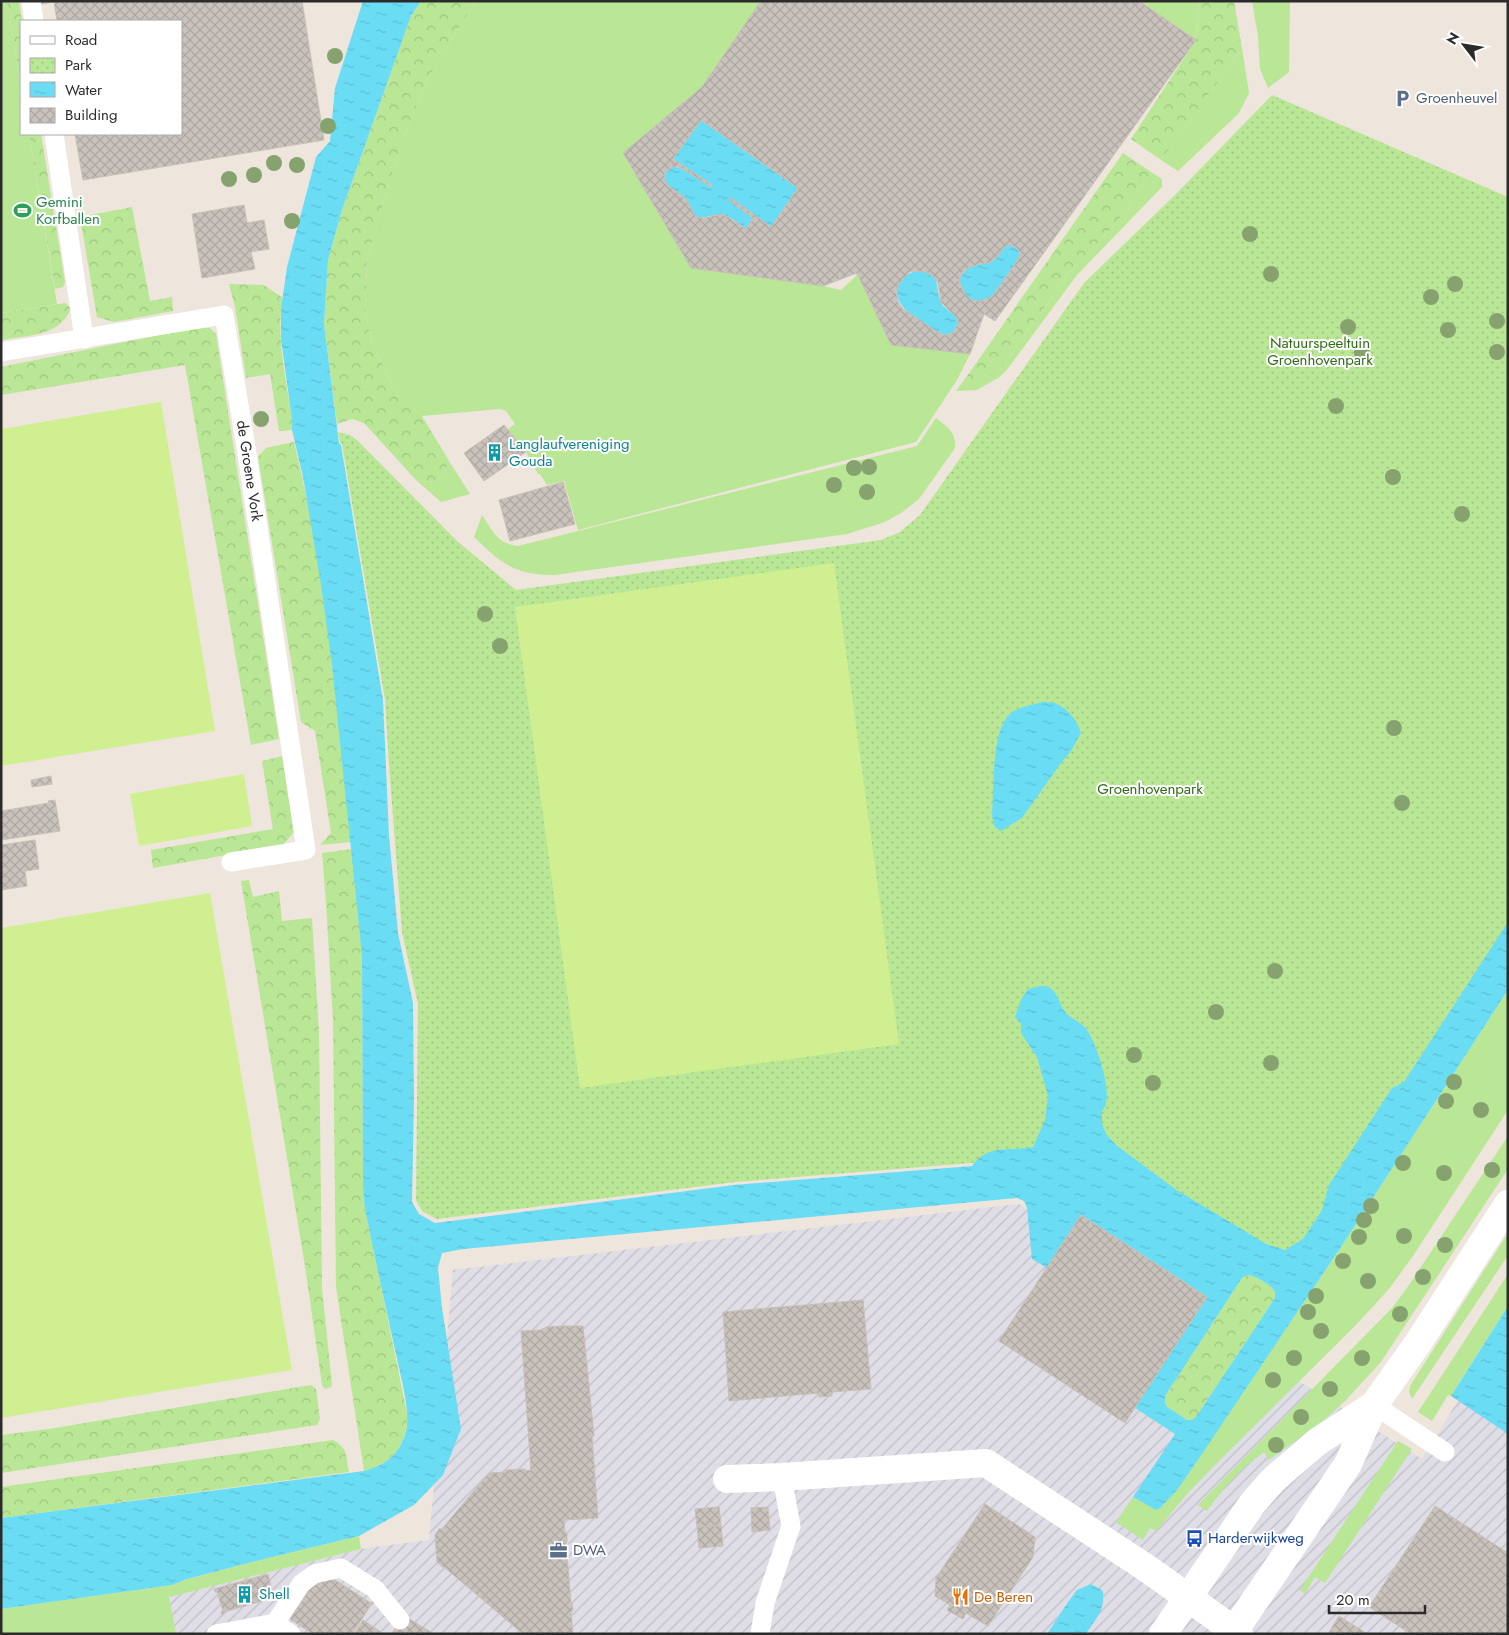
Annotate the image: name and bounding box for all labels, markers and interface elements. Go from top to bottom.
legend [20,20,182,135]
north arrow [1439,20,1489,70]
text: N [1441,28,1464,48]
text: Road [65,29,97,51]
text: Park [65,54,92,76]
text: Water [65,79,103,101]
place label: Groenheuvel [1416,87,1497,109]
parking icon: Groenheuvel [1392,88,1412,108]
text: Building [65,104,117,126]
place label: Gemini Korfballen [36,191,100,230]
sports icon: Gemini Korfballen [12,201,32,221]
park label: Natuurspeeltuin Groenhovenpark [1267,332,1373,371]
street label: de Groene Vork [231,419,268,523]
place label: Langlaufvereniging Gouda [509,433,630,472]
building icon: Langlaufvereniging Gouda [485,443,505,463]
park label: Groenhovenpark [1097,778,1203,800]
place label: Harderwijkweg [1208,1527,1304,1549]
bus stop icon: Harderwijkweg [1184,1528,1204,1548]
place label: DWA [573,1539,606,1561]
office icon: DWA [549,1540,569,1560]
scale bar [1329,1582,1425,1614]
place label: Shell [259,1583,290,1605]
building icon: Shell [235,1584,255,1604]
place label: De Beren [974,1586,1033,1608]
restaurant icon: De Beren [950,1587,970,1607]
text: 20 m [1336,1589,1370,1611]

